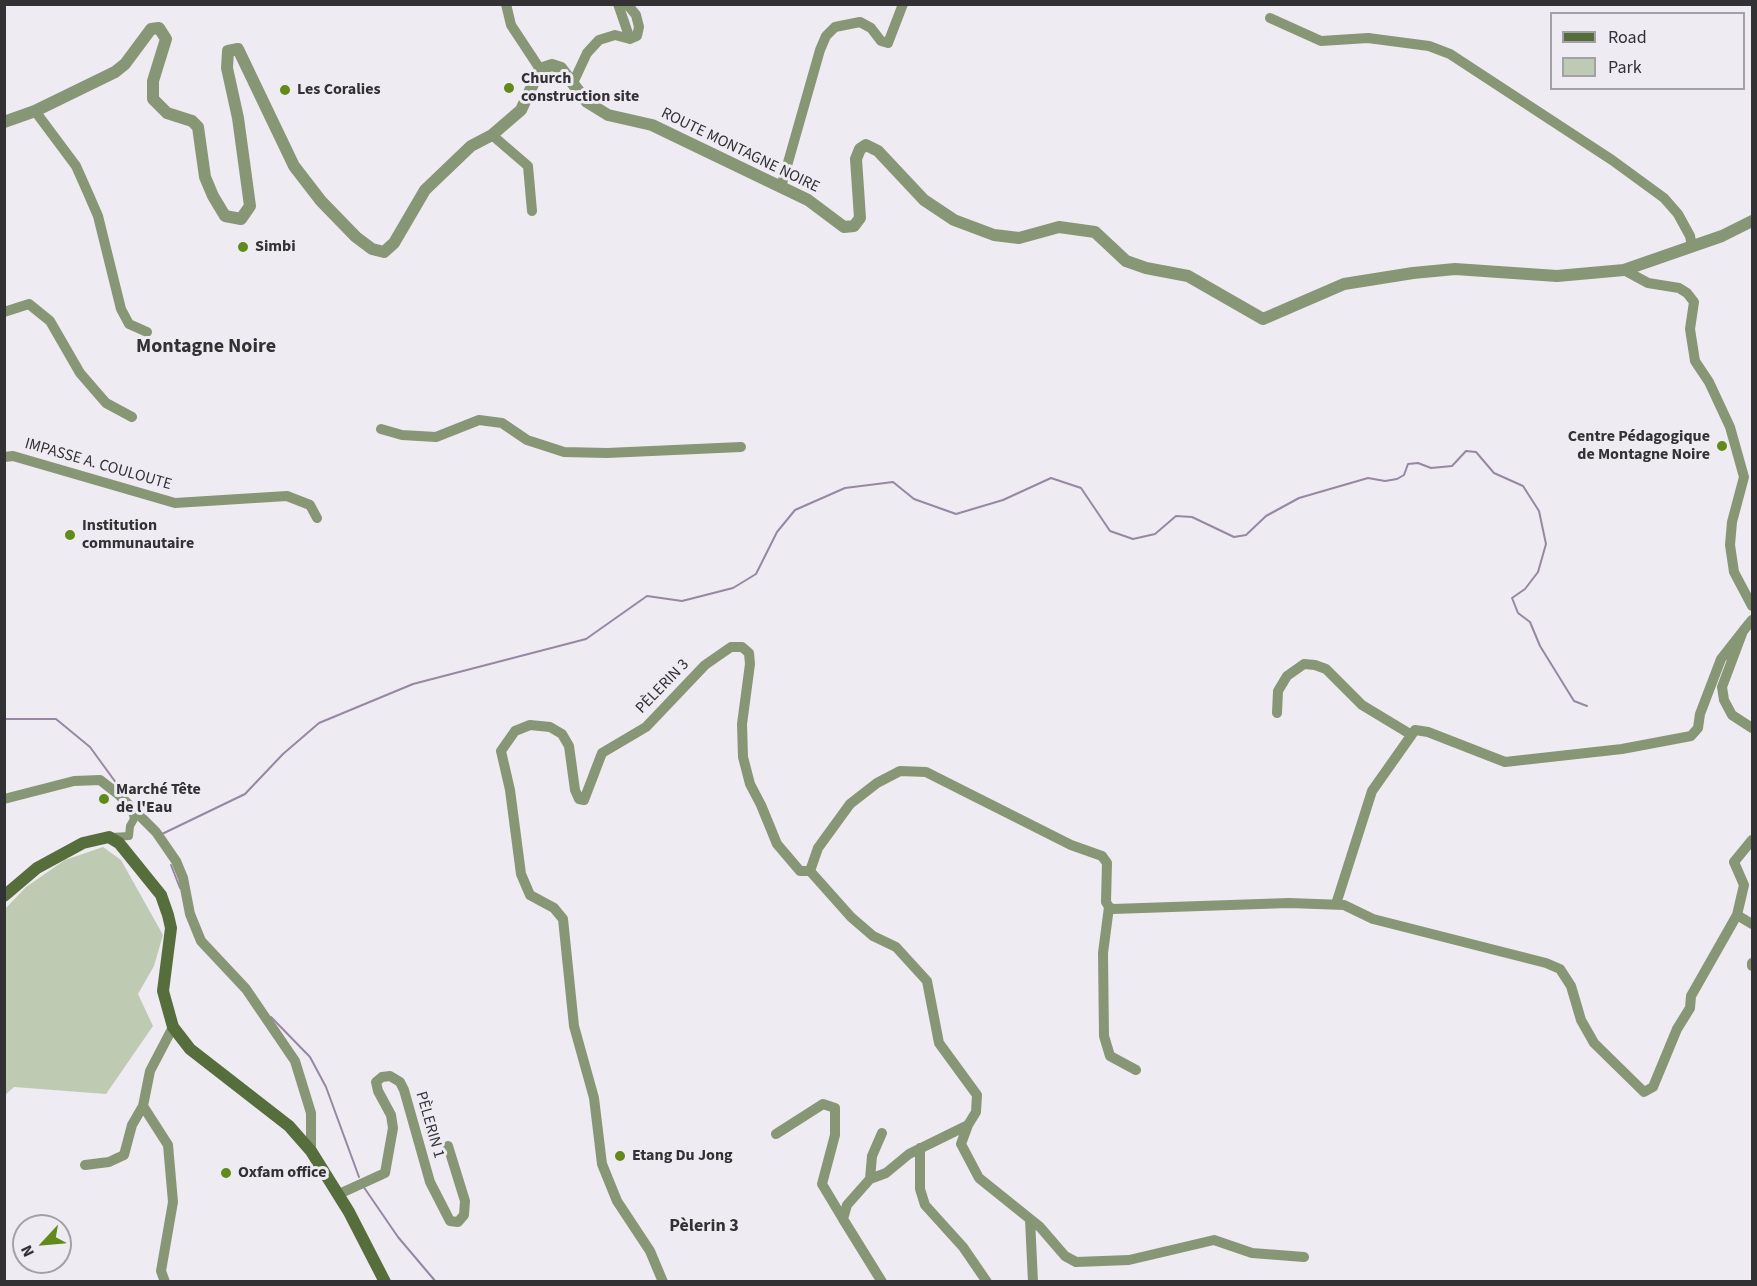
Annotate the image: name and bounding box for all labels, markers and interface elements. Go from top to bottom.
legend [1550,12,1745,90]
text: Road [1608,25,1647,50]
text: Park [1608,55,1642,80]
place label: Church construction site [521,69,639,107]
place label: Les Coralies [297,80,381,100]
marker: Church construction site [502,81,516,95]
marker: Les Coralies [278,83,292,97]
street label: ROUTE MONTAGNE NOIRE [658,104,822,198]
place label: Simbi [255,237,296,257]
marker: Simbi [236,240,250,254]
district label: Montagne Noire [136,336,276,360]
place label: Centre Pédagogique de Montagne Noire [1568,427,1710,465]
street label: IMPASSE A. COULOUTE [22,435,174,495]
marker: Centre Pédagogique de Montagne Noire [1715,439,1729,453]
place label: Institution communautaire [82,516,194,554]
marker: Institution communautaire [63,528,77,542]
street label: PÈLERIN 3 [632,656,694,718]
place label: Marché Tête de l'Eau [116,780,201,818]
marker: Marché Tête de l'Eau [97,792,111,806]
street label: PÈLERIN 1 [410,1089,448,1161]
place label: Etang Du Jong [632,1146,733,1166]
marker: Etang Du Jong [613,1149,627,1163]
place label: Oxfam office [238,1163,326,1183]
marker: Oxfam office [219,1166,233,1180]
north arrow [12,1214,72,1274]
district label: Pèlerin 3 [669,1216,739,1238]
text: N [15,1241,40,1261]

